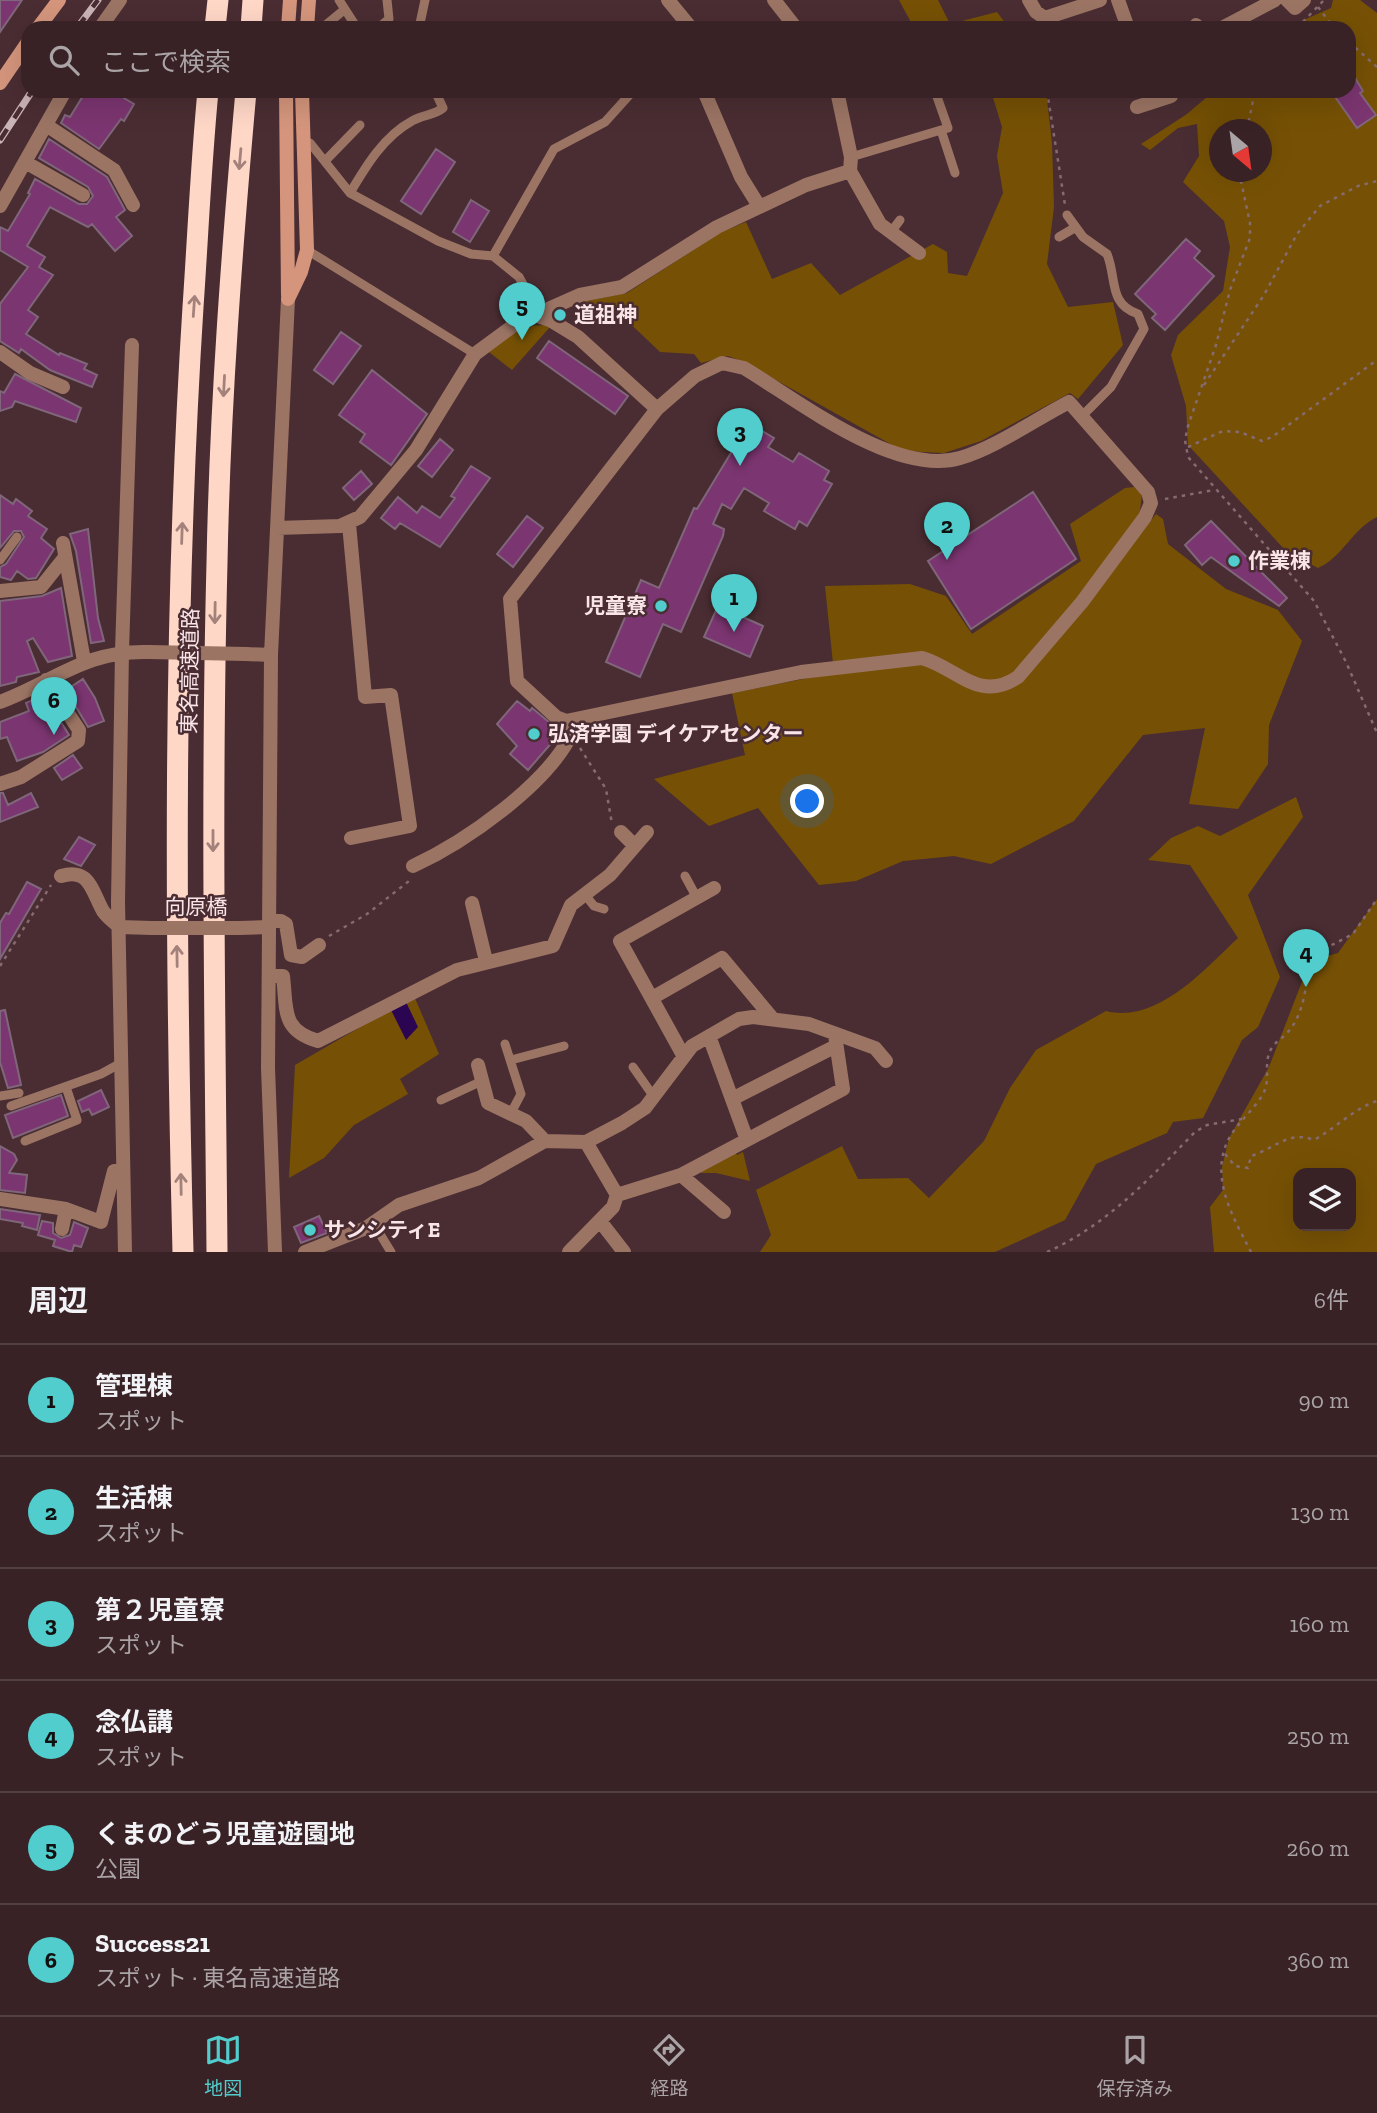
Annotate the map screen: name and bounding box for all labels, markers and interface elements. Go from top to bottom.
search box [21,21,1356,98]
icon: search [45,41,83,79]
text: ここで検索 [101,46,231,78]
north arrow [1209,119,1272,182]
one-way arrow [233,147,246,170]
pin: 5 [499,282,545,340]
one-way arrow [187,294,200,317]
place label: 道祖神 [574,302,637,327]
marker: 道祖神 [552,307,568,323]
one-way arrow [218,374,231,397]
pin: 3 [717,408,763,466]
pin: 2 [924,502,970,560]
one-way arrow [176,522,189,545]
place label: 作業棟 [1248,548,1311,573]
marker: 作業棟 [1226,553,1242,569]
pin: 1 [711,574,757,632]
place label: 児童寮 [584,593,647,618]
marker: 児童寮 [653,598,669,614]
one-way arrow [209,602,222,625]
street label: 東名高速道路 [176,608,203,734]
pin: 6 [31,677,77,735]
place label: 弘済学園 デイケアセンター [548,721,804,746]
marker: 弘済学園 デイケアセンター [526,726,542,742]
your location [790,784,824,818]
one-way arrow [207,829,220,852]
street label: 向原橋 [165,894,228,919]
pin: 4 [1283,929,1329,987]
one-way arrow [170,945,184,968]
map controls [1293,1168,1356,1231]
button: layers [1293,1168,1356,1231]
one-way arrow [175,1173,188,1196]
place label: サンシティE [324,1217,440,1242]
marker: サンシティE [302,1222,318,1238]
text: 周辺 [28,1283,88,1319]
text: 6件 [1314,1286,1349,1314]
text: 管理棟 [95,1370,173,1402]
text: 1 [46,1386,56,1414]
text: 90 m [1298,1386,1349,1414]
text: スポット [95,1407,187,1435]
text: 生活棟 [95,1482,173,1514]
text: 2 [45,1498,57,1526]
text: 130 m [1291,1498,1349,1526]
text: スポット [95,1519,187,1547]
text: 第２児童寮 [95,1594,225,1626]
text: 3 [45,1610,57,1638]
text: 160 m [1290,1610,1349,1638]
text: スポット [95,1631,187,1659]
text: 念仏講 [95,1706,173,1738]
text: 4 [44,1722,58,1750]
text: 250 m [1287,1722,1349,1750]
text: スポット [95,1743,187,1771]
text: くまのどう児童遊園地 [95,1818,355,1850]
text: 5 [45,1834,57,1862]
text: 260 m [1287,1834,1349,1862]
text: 公園 [95,1855,141,1883]
text: Success21 [95,1927,210,1959]
text: 6 [45,1946,57,1974]
text: 360 m [1287,1946,1349,1974]
text: スポット · 東名高速道路 [95,1964,340,1992]
tab: 地図 [204,2031,242,2100]
tab: 経路 [650,2031,689,2100]
tab: 保存済み [1097,2031,1173,2100]

